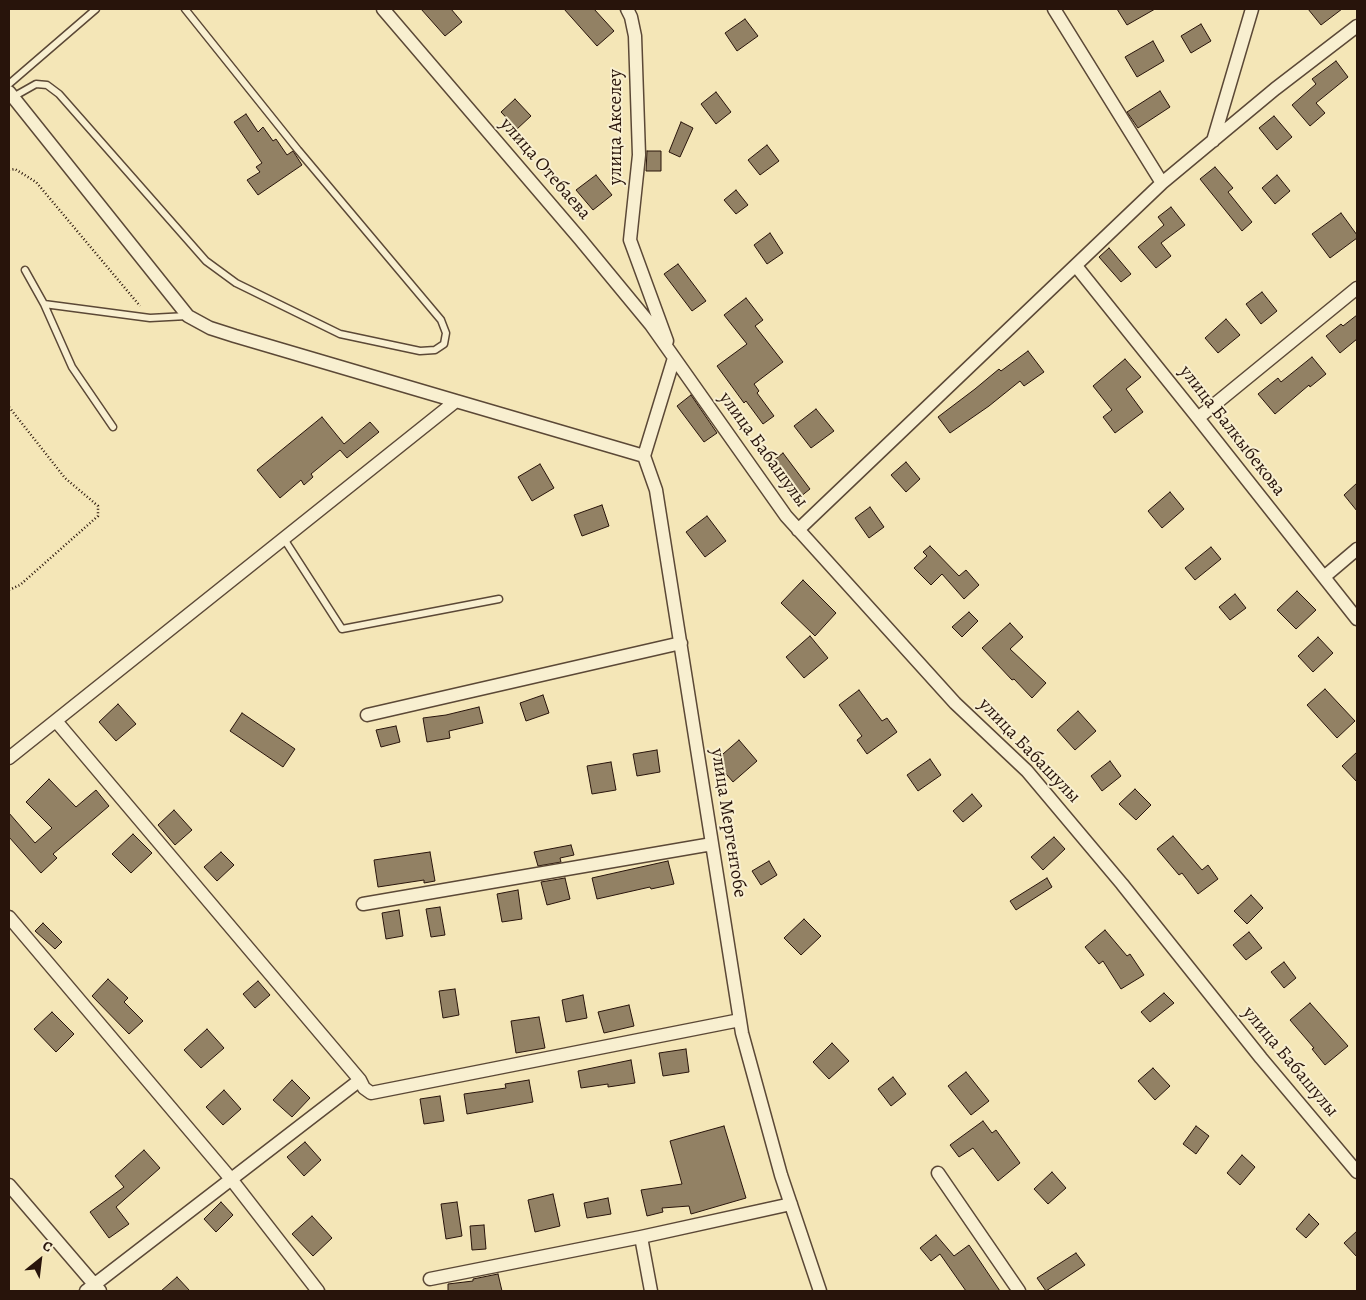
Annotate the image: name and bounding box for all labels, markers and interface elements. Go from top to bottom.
street label: улица Акселеу [605,69,627,185]
street label: улица Отебаева [495,113,595,225]
street label: улица Балкыбекова [1174,361,1290,501]
street label: улица Бабашулы [713,388,813,512]
street label: улица Бабашулы [973,694,1085,808]
street label: улица Мергентобе [705,747,751,899]
street label: улица Бабашулы [1237,1002,1343,1122]
north arrow [15,1235,65,1285]
text: С [39,1236,56,1257]

